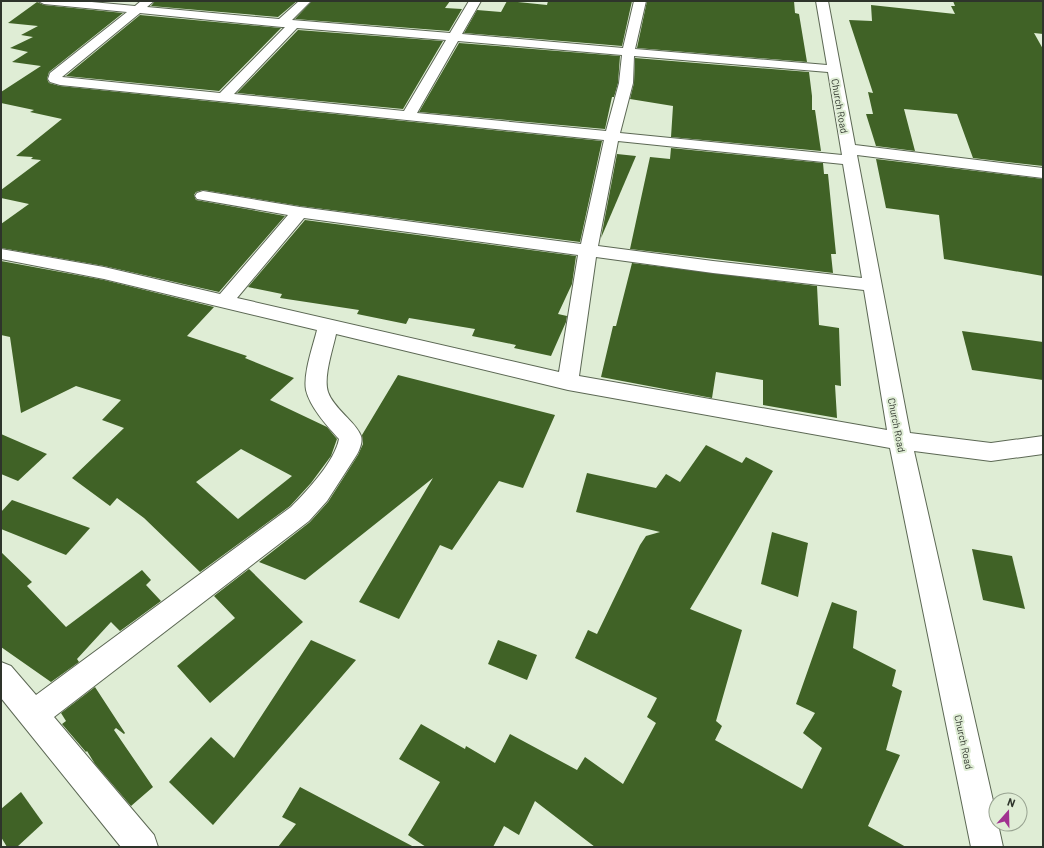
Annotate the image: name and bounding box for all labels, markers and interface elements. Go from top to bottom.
street label: Church Road [829,78,851,134]
street label: Church Road [886,397,908,453]
street label: Church Road [952,714,976,770]
north arrow [988,792,1028,832]
text: N [1006,795,1017,809]

